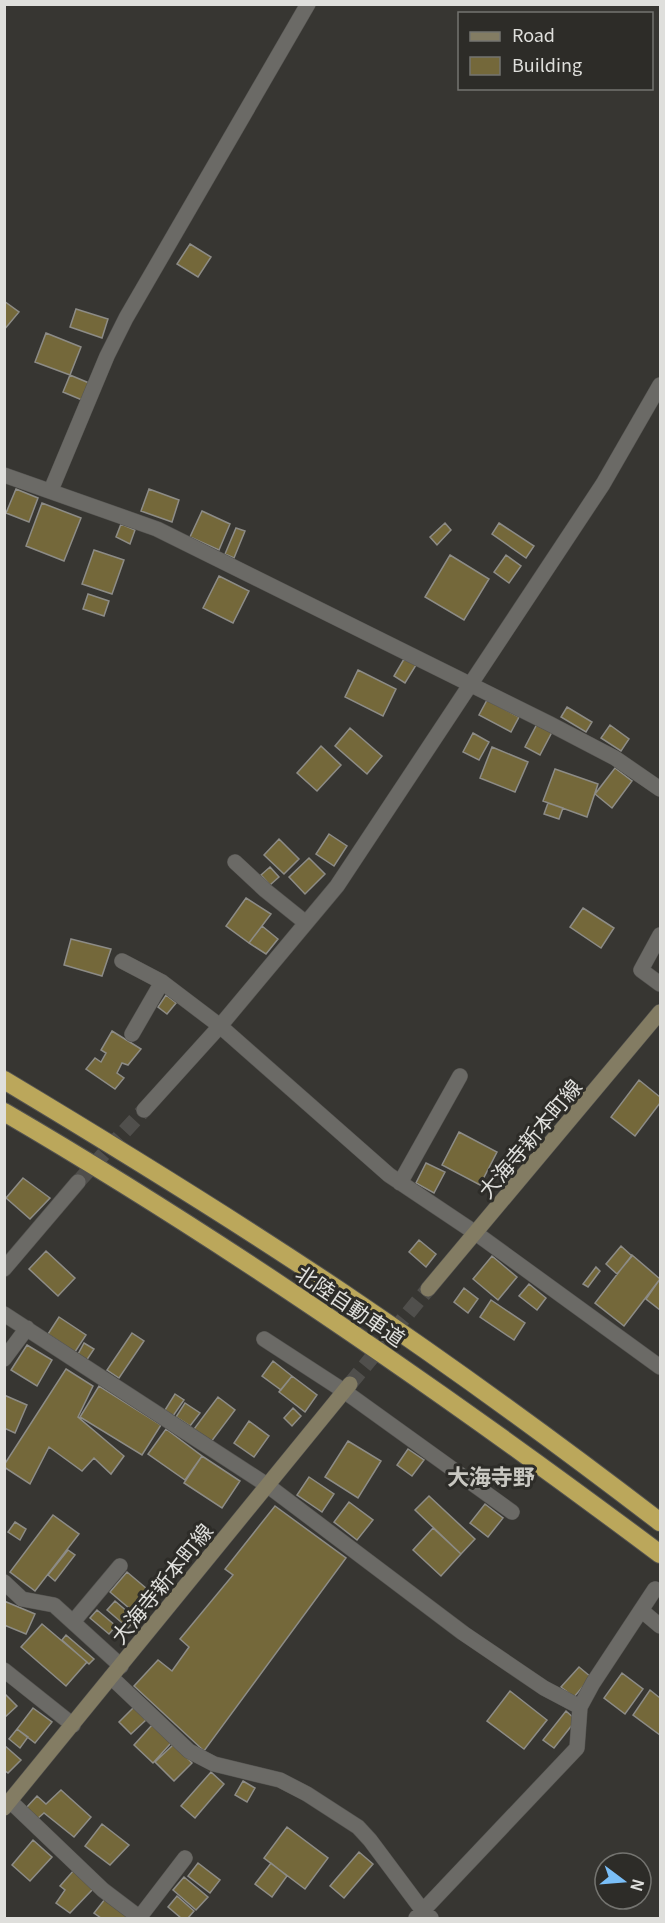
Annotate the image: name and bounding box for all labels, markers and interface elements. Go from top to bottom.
legend [458,12,653,90]
text: Road [512,21,555,47]
text: Building [512,51,582,77]
street label: 大海寺新本町線 [470,1072,588,1204]
street label: 北陸自動車道 [290,1257,412,1353]
district label: 大海寺野 [447,1459,535,1491]
street label: 大海寺新本町線 [103,1516,219,1650]
north arrow [593,1851,653,1911]
text: N [625,1876,652,1894]

